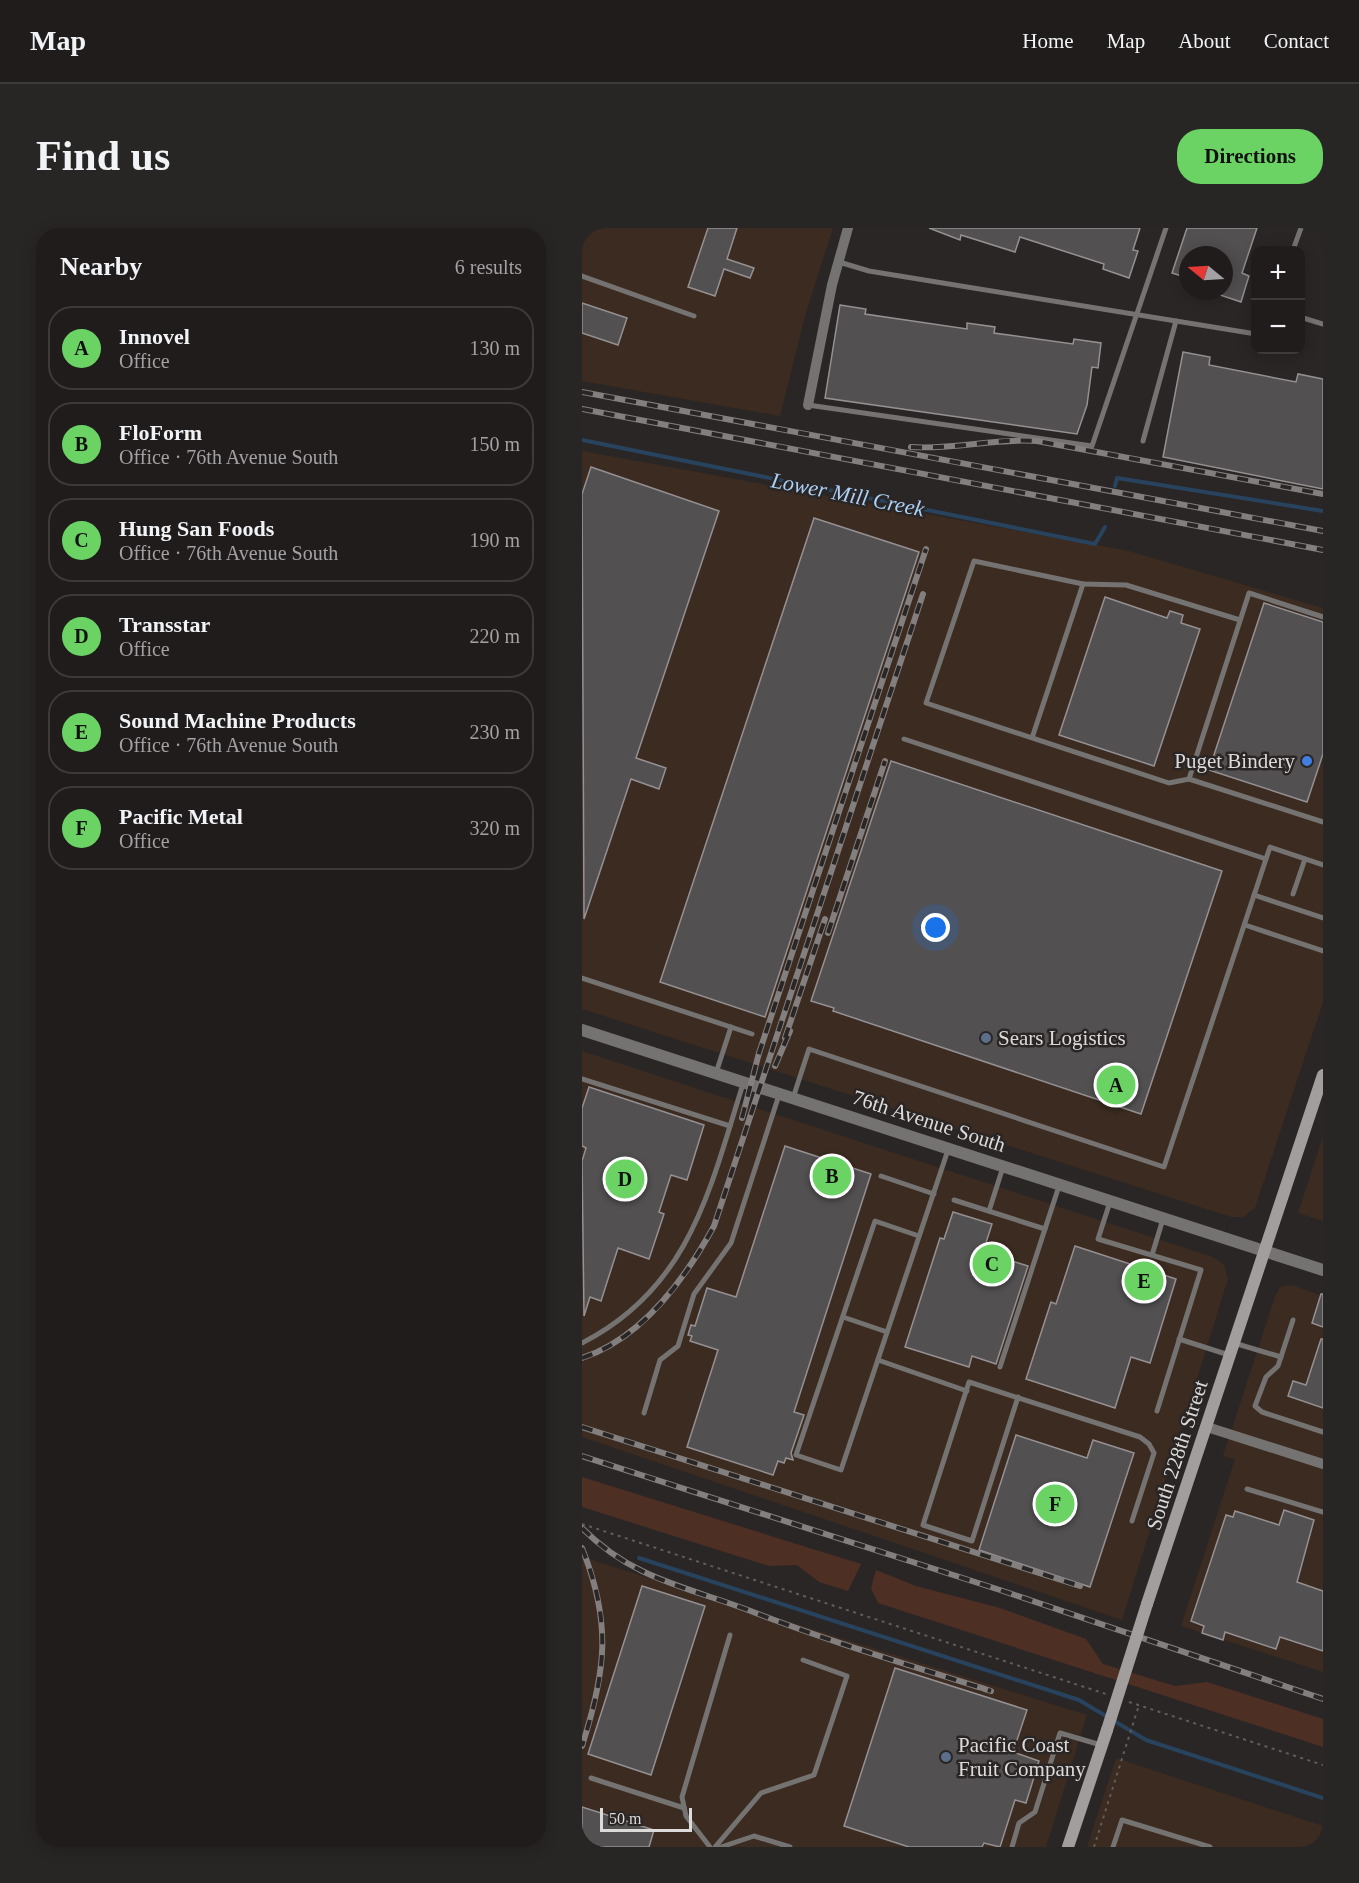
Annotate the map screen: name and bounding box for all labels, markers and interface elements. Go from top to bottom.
text: Map [30,25,86,56]
text: Home [1022,29,1074,53]
text: Map [1107,29,1145,53]
text: About [1178,29,1231,53]
text: Contact [1264,29,1329,53]
button: Directions [1177,129,1323,184]
text: Find us [36,133,170,179]
north arrow [1179,246,1233,300]
map controls [1251,246,1305,354]
button: + [1251,246,1305,300]
text: Nearby [60,252,142,281]
text: 6 results [455,256,522,278]
button: − [1251,300,1305,354]
text: Innovel [119,324,190,349]
text: A [74,337,89,359]
text: 130 m [469,337,520,359]
text: Office [119,350,170,372]
text: FloForm [119,420,202,445]
text: B [75,433,88,455]
text: 150 m [469,433,520,455]
text: Office · 76th Avenue South [119,446,338,468]
water label: Lower Mill Creek [768,467,928,522]
text: Hung San Foods [119,516,274,541]
text: C [74,529,89,551]
text: 190 m [469,529,520,551]
text: Office · 76th Avenue South [119,542,338,564]
text: Transstar [119,612,210,637]
text: D [74,625,89,647]
text: 220 m [469,625,520,647]
text: Office [119,638,170,660]
text: Sound Machine Products [119,708,356,733]
text: E [75,721,88,743]
text: 230 m [469,721,520,743]
text: Office · 76th Avenue South [119,734,338,756]
place label: Puget Bindery [1174,749,1295,773]
marker: Puget Bindery [1300,754,1314,768]
text: Pacific Metal [119,804,243,829]
text: F [75,817,88,839]
text: 320 m [469,817,520,839]
text: Office [119,830,170,852]
your location [921,913,950,942]
place label: Sears Logistics [998,1026,1126,1050]
marker: Sears Logistics [979,1031,993,1045]
pin: A [1096,1062,1136,1108]
street label: 76th Avenue South [849,1085,1009,1157]
pin: B [812,1154,852,1198]
pin: D [606,1156,645,1202]
pin: C [972,1242,1012,1286]
pin: E [1124,1258,1164,1304]
street label: South 228th Street [1141,1377,1213,1533]
pin: F [1036,1482,1074,1526]
place label: Pacific Coast Fruit Company [958,1733,1086,1781]
marker: Pacific Coast Fruit Company [939,1750,953,1764]
scale bar [600,1805,692,1832]
text: 50 m [609,1810,641,1827]

